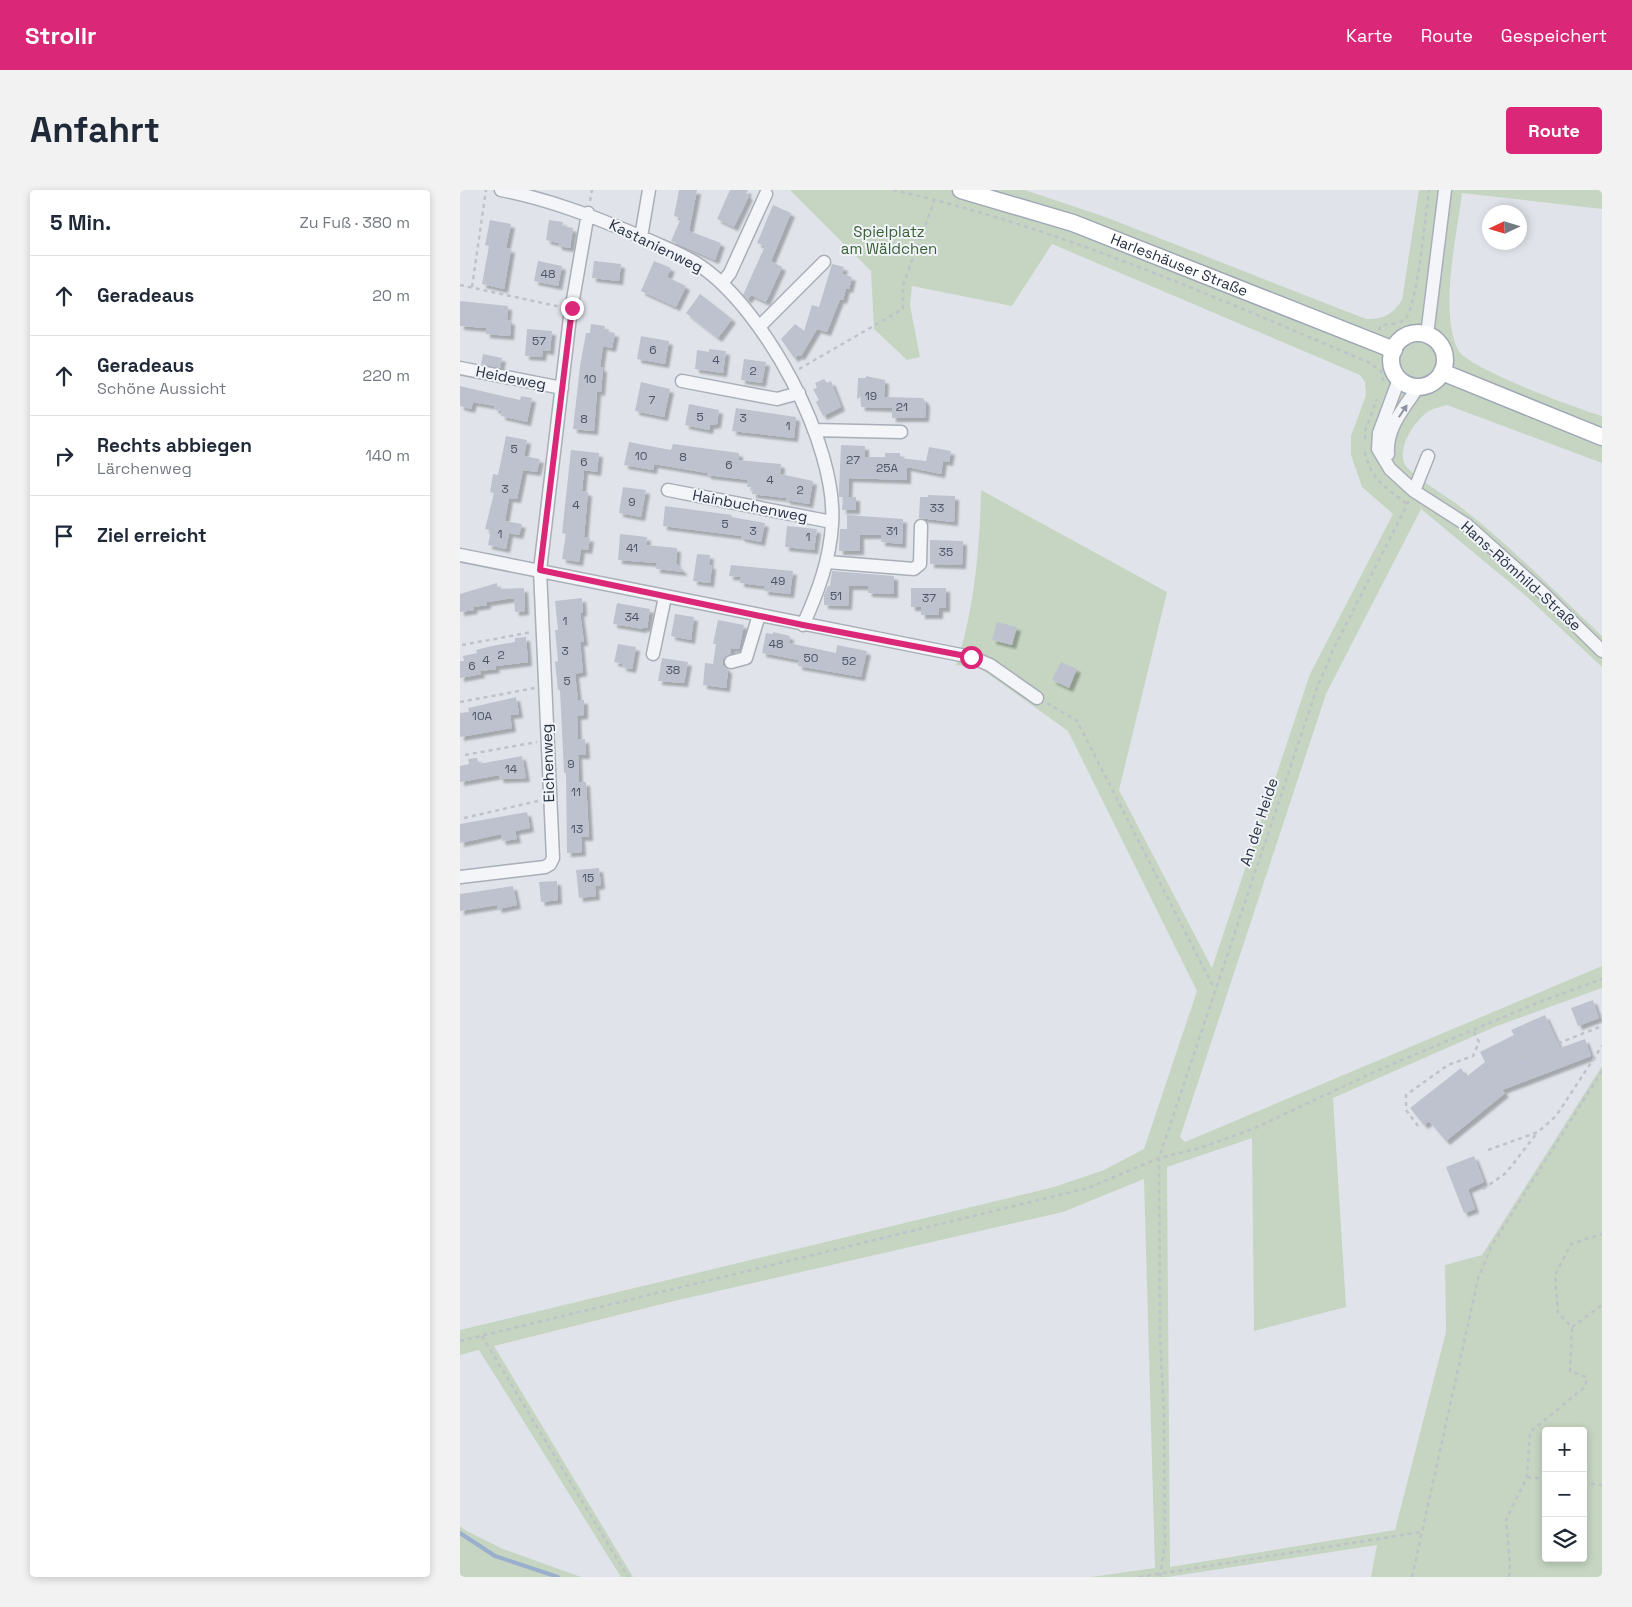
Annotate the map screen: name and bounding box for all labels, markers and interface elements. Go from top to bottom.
text: Strollr [25,20,97,51]
text: Karte [1346,24,1393,47]
text: Route [1421,24,1473,47]
text: Gespeichert [1501,24,1607,47]
button: Route [1506,107,1602,154]
text: Anfahrt [30,108,160,152]
north arrow [1482,205,1527,250]
text: 5 Min. [50,209,111,236]
text: Zu Fuß · 380 m [299,212,410,233]
street label: Kastanienweg [606,215,706,276]
park label: Spielplatz am Wäldchen [841,222,937,258]
street label: Harleshäuser Straße [1108,229,1251,300]
house number: 48 [541,266,555,282]
icon: ahead [50,282,78,310]
text: Geradeaus [97,283,194,308]
text: 20 m [372,285,410,306]
route end [561,297,584,320]
house number: 57 [532,333,546,349]
house number: 6 [649,342,657,358]
house number: 4 [712,352,720,368]
text: Geradeaus [97,353,194,378]
street label: Heideweg [474,361,548,394]
icon: ahead [50,362,78,390]
house number: 2 [749,363,757,379]
text: 220 m [363,365,410,386]
house number: 10 [584,371,596,387]
text: Schöne Aussicht [97,378,226,399]
house number: 19 [865,388,877,404]
house number: 7 [649,392,656,408]
house number: 21 [896,399,908,415]
one-way arrow [1398,404,1408,417]
house number: 5 [696,409,704,425]
house number: 3 [739,410,747,426]
house number: 8 [580,411,588,427]
house number: 1 [785,418,791,434]
text: Rechts abbiegen [97,433,252,458]
house number: 5 [510,441,518,457]
icon: right [50,442,78,470]
text: 140 m [365,445,410,466]
house number: 10 [635,448,647,464]
house number: 8 [679,449,687,465]
house number: 27 [846,452,860,468]
house number: 6 [580,454,588,470]
house number: 6 [725,457,733,473]
text: Lärchenweg [97,458,192,479]
house number: 25A [876,460,898,476]
house number: 4 [766,472,774,488]
house number: 3 [501,481,509,497]
house number: 2 [796,482,804,498]
street label: Hainbuchenweg [691,485,809,526]
house number: 9 [628,494,636,510]
house number: 4 [572,497,580,513]
house number: 33 [930,500,944,516]
house number: 5 [721,516,729,532]
street label: Hans-Römhild-Straße [1457,517,1586,635]
icon: arrive [50,522,78,550]
text: Ziel erreicht [97,523,207,548]
house number: 3 [749,523,757,539]
house number: 31 [886,523,898,539]
house number: 1 [497,526,503,542]
house number: 1 [805,529,811,545]
house number: 41 [626,540,638,556]
house number: 35 [939,544,953,560]
house number: 49 [771,573,785,589]
house number: 51 [830,588,842,604]
house number: 37 [922,590,936,606]
house number: 34 [625,609,640,625]
house number: 1 [562,613,568,629]
house number: 48 [769,636,783,652]
house number: 3 [561,643,569,659]
route start [960,646,983,669]
house number: 2 [497,647,505,663]
house number: 50 [804,650,818,666]
house number: 4 [482,652,490,668]
house number: 52 [842,653,856,669]
house number: 6 [468,658,476,674]
house number: 38 [666,662,680,678]
house number: 5 [563,673,571,689]
house number: 10A [472,708,493,724]
street label: Eichenweg [537,723,558,803]
house number: 9 [567,756,575,772]
house number: 14 [505,761,518,777]
street label: An der Heide [1235,775,1282,868]
house number: 11 [571,784,581,800]
house number: 13 [571,821,583,837]
house number: 15 [582,870,594,886]
map controls [1542,1427,1587,1562]
button: + [1542,1427,1587,1472]
button: − [1542,1472,1587,1517]
button: layers [1542,1517,1587,1562]

